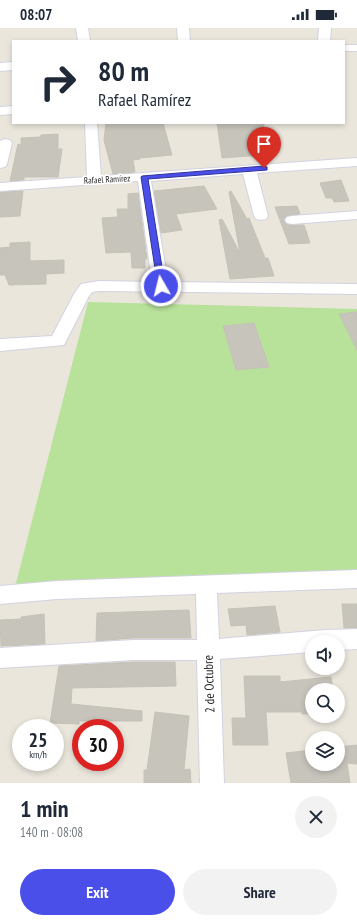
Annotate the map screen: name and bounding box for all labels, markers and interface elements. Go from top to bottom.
text: 08:07 [20,5,52,24]
text: 80 m [98,52,149,89]
icon: right [32,56,84,108]
text: Rafael Ramírez [98,88,191,111]
pin [247,127,281,168]
icon: arrive [253,133,275,155]
street label: Rafael Ramírez [83,172,131,186]
position arrow [140,265,182,307]
map controls [305,635,345,771]
button: sound [305,635,345,675]
street label: 2 de Octubre [199,655,219,713]
button: search [305,683,345,723]
speed limit sign: 30 [72,719,124,771]
text: 25 [28,727,48,753]
button: layers [305,731,345,771]
text: km/h [29,748,47,761]
text: 1 min [20,793,68,824]
button: close [295,796,337,838]
text: 140 m · 08:08 [20,824,83,841]
button: Exit [20,869,175,915]
button: Share [183,869,337,915]

